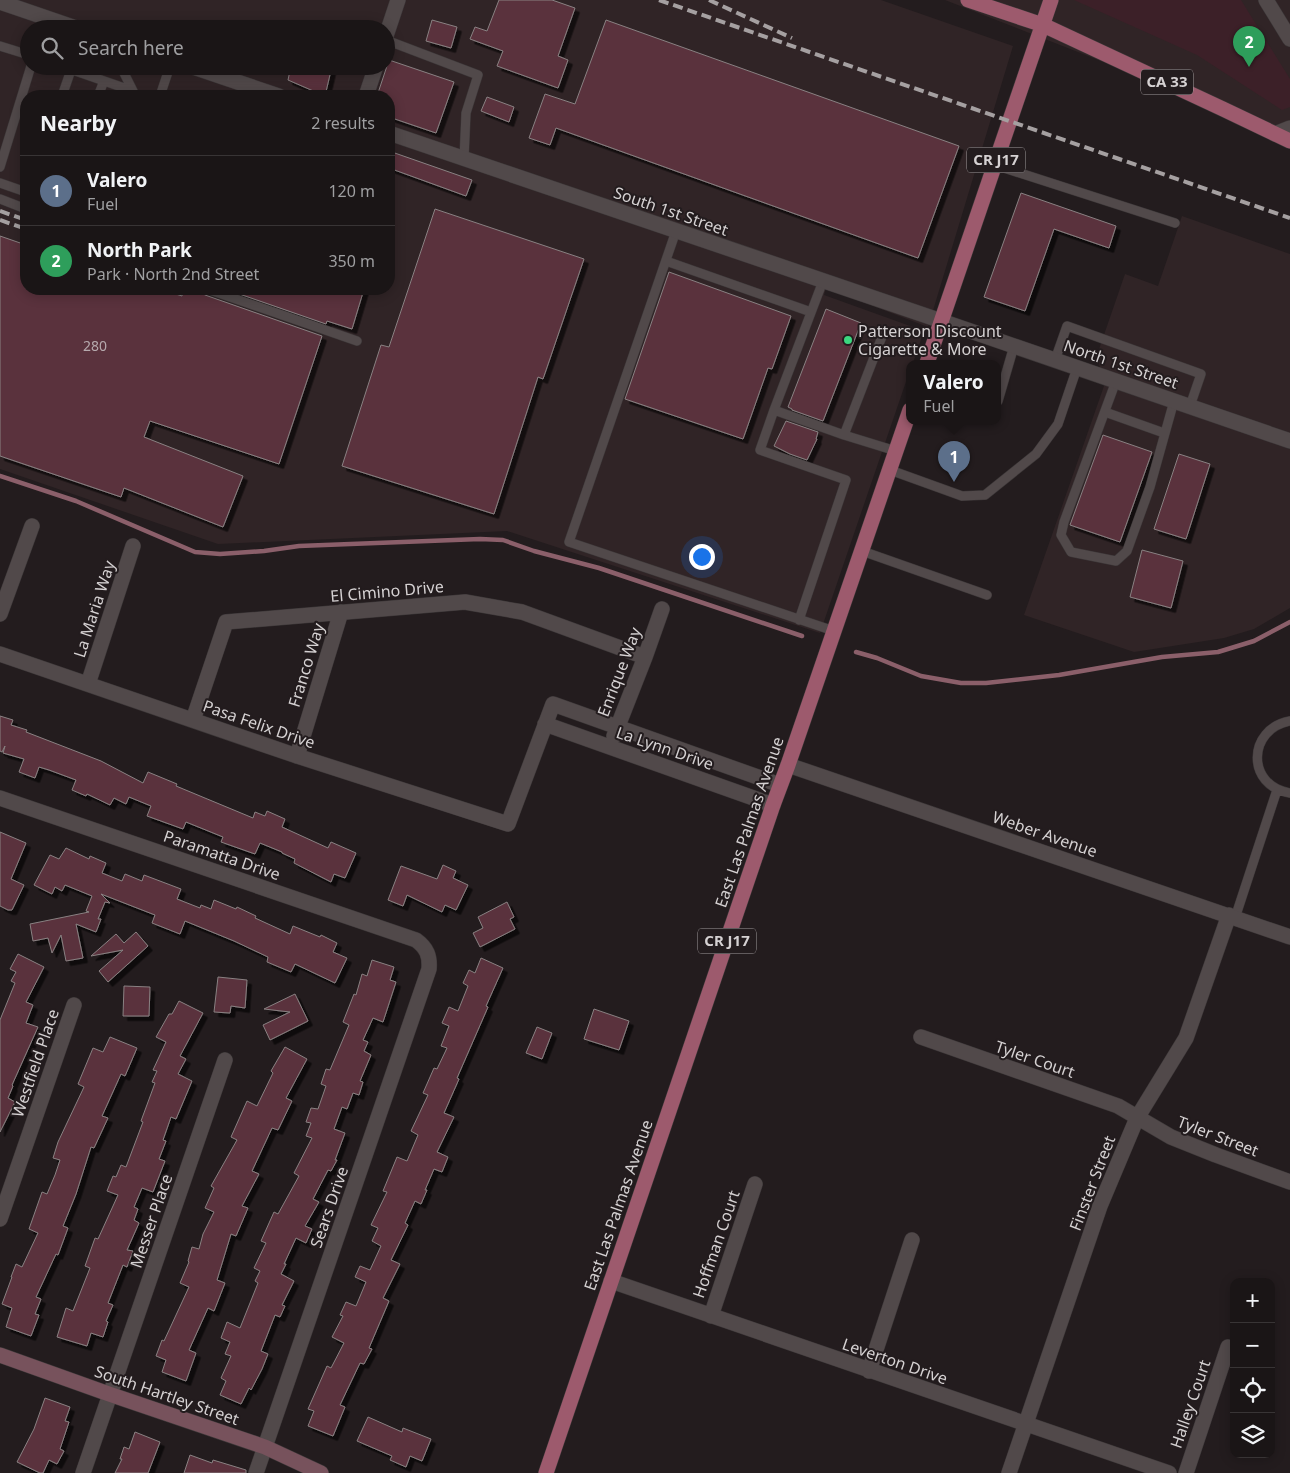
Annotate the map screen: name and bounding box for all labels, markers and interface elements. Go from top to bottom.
search box [20,20,395,75]
pin: 2 [1233,26,1265,67]
icon: search [38,34,66,62]
text: Search here [78,35,184,61]
road number: CA 33 [1141,70,1193,94]
text: Nearby [40,109,116,137]
text: 2 results [311,112,375,134]
road number: CR J17 [967,148,1025,172]
text: Valero [87,167,147,193]
text: 1 [51,180,61,202]
text: 120 m [328,180,375,202]
street label: South 1st Street [611,181,731,241]
text: Fuel [87,193,118,215]
text: North Park [87,237,192,263]
text: 2 [51,250,61,272]
text: 350 m [328,250,375,272]
text: Park · North 2nd Street [87,263,259,285]
place label: Patterson Discount Cigarette & More [858,320,1002,360]
marker: Patterson Discount Cigarette & More [842,334,854,346]
street label: North 1st Street [1061,334,1181,394]
house number: 280 [83,336,107,355]
popup [906,360,1001,425]
text: Valero [923,369,984,395]
text: Fuel [923,395,955,417]
pin: 1 [938,441,970,482]
your location [689,544,715,570]
street label: La Maria Way [68,557,120,660]
street label: El Cimino Drive [329,575,445,607]
street label: Franco Way [283,620,329,710]
street label: Enrique Way [592,623,646,720]
street label: Pasa Felix Drive [200,695,318,753]
street label: La Lynn Drive [613,721,717,775]
street label: East Las Palmas Avenue [709,734,789,910]
street label: Weber Avenue [990,806,1100,862]
street label: Paramatta Drive [161,825,283,885]
road number: CR J17 [698,928,756,954]
street label: Westfield Place [6,1006,64,1120]
street label: Tyler Court [992,1035,1078,1083]
street label: Tyler Street [1174,1110,1262,1162]
street label: East Las Palmas Avenue [578,1117,658,1293]
street label: Finster Street [1064,1132,1120,1234]
street label: Sears Drive [305,1163,353,1251]
street label: Messer Place [125,1171,177,1271]
street label: Hoffman Court [687,1187,745,1301]
map controls [1230,1278,1275,1458]
button: + [1230,1278,1275,1323]
button: − [1230,1323,1275,1368]
street label: Leverton Drive [839,1333,951,1389]
street label: Halley Court [1165,1357,1215,1451]
street label: South Hartley Street [92,1360,242,1430]
button: locate [1230,1368,1275,1413]
button: layers [1230,1413,1275,1458]

